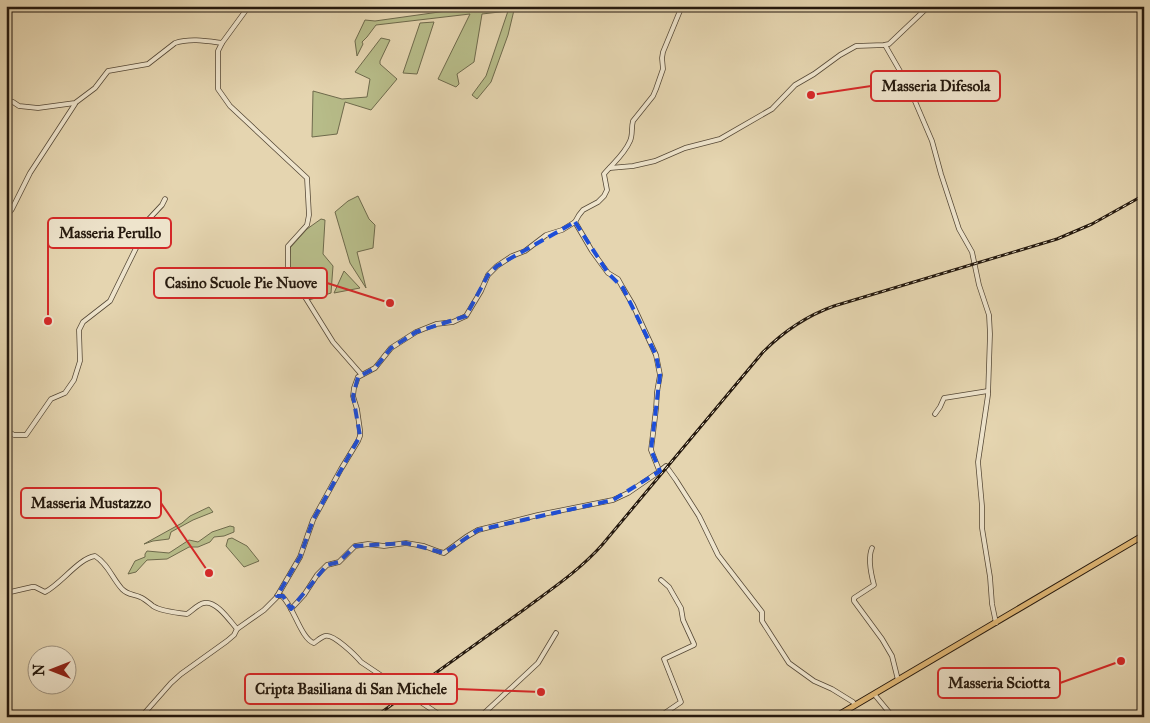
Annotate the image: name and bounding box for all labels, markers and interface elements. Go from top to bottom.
callout: Masseria Difesola [871,71,1000,101]
text: Masseria Difesola [882,77,991,95]
callout: Masseria Perullo [48,218,171,248]
text: Masseria Perullo [59,224,161,242]
callout: Casino Scuole Pie Nuove [154,268,327,298]
text: Casino Scuole Pie Nuove [165,274,318,292]
callout: Masseria Mustazzo [21,488,161,518]
text: Masseria Mustazzo [31,494,151,512]
north arrow [28,646,78,696]
text: N [31,664,48,676]
callout: Masseria Sciotta [938,668,1060,698]
callout: Cripta Basiliana di San Michele [245,674,457,704]
text: Masseria Sciotta [948,674,1051,692]
text: Cripta Basiliana di San Michele [255,680,448,699]

